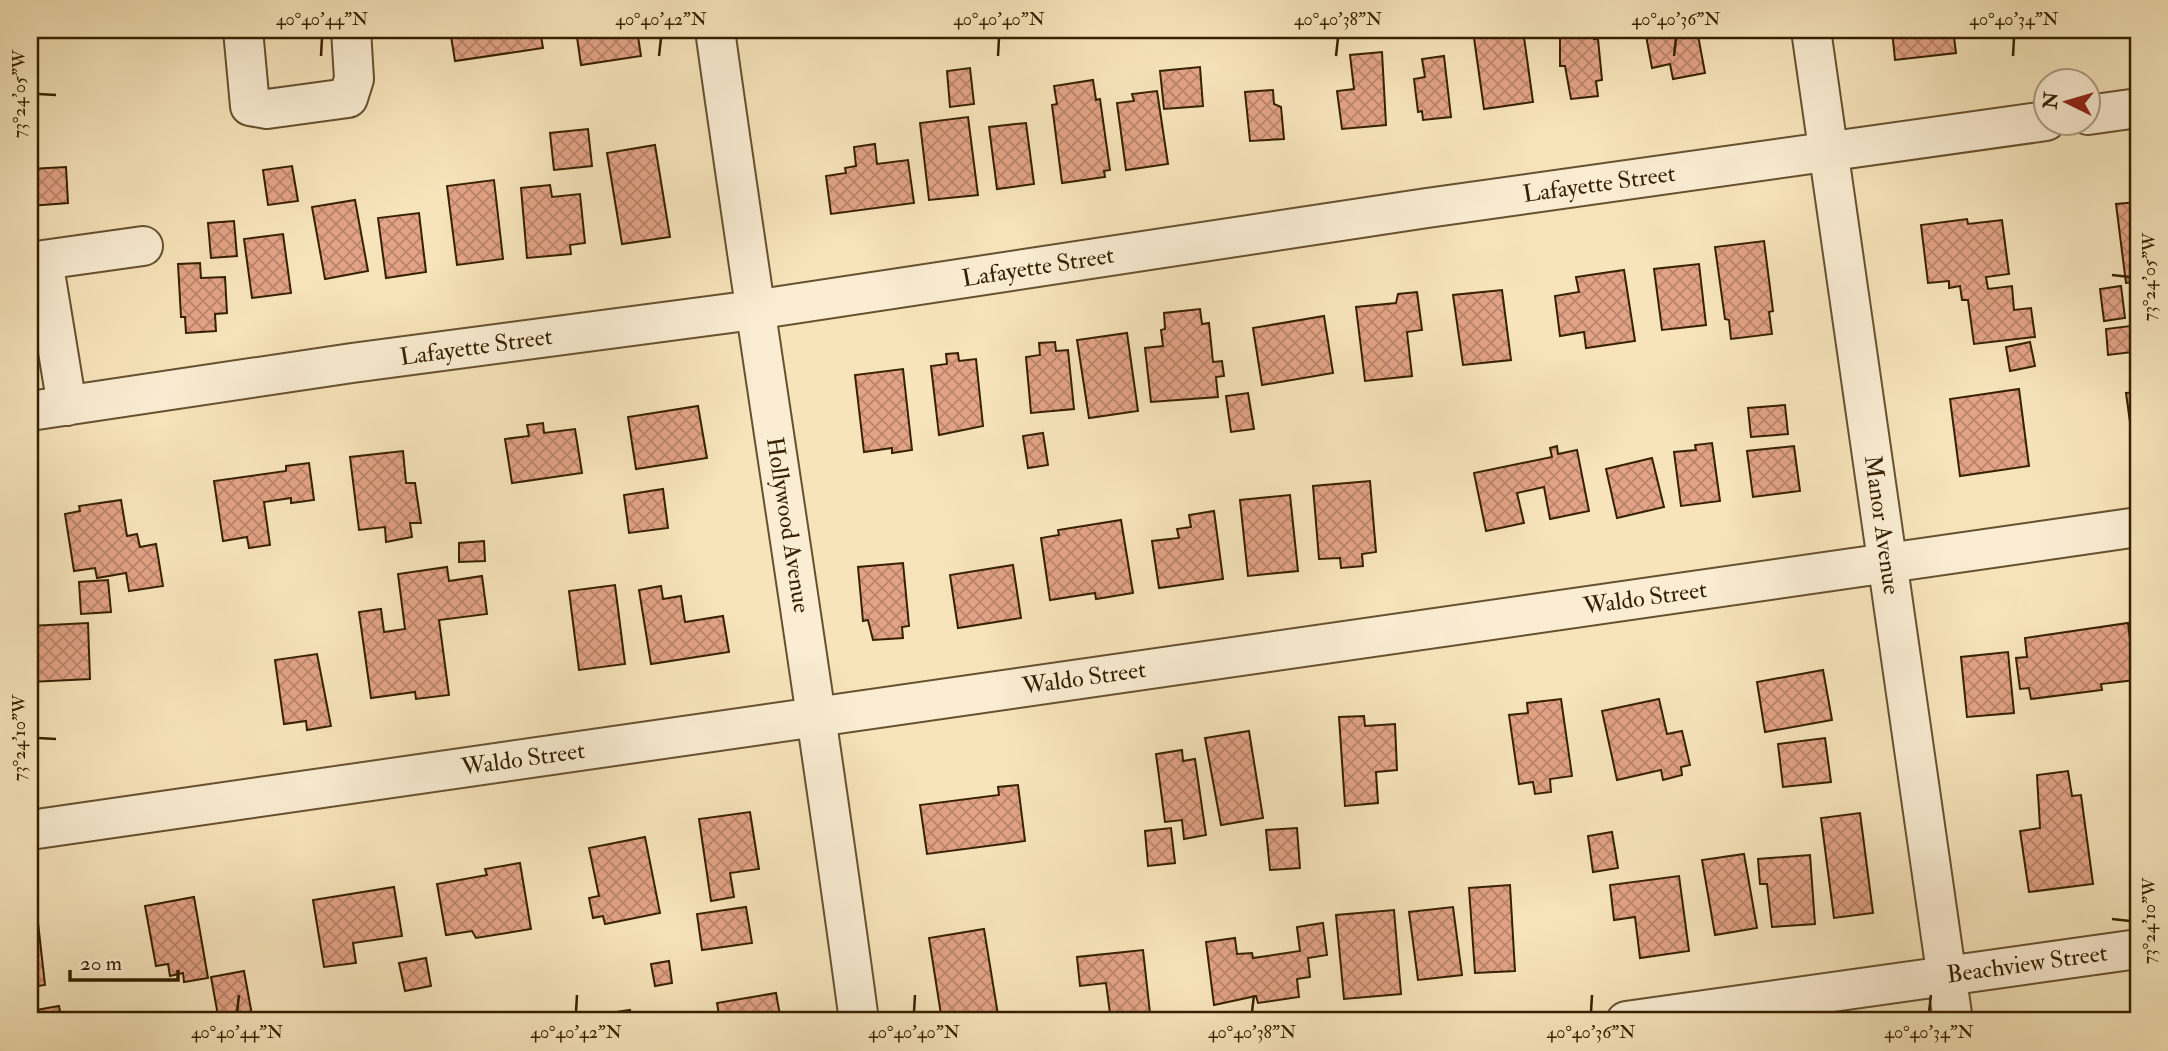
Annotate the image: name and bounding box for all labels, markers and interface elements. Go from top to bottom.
text: 40°40'44"N [276,8,368,31]
text: 40°40'42"N [615,8,707,31]
text: 40°40'40"N [953,8,1045,31]
text: 40°40'38"N [1294,8,1382,31]
text: 40°40'36"N [1632,8,1720,31]
text: 40°40'34"N [1969,8,2059,31]
text: 73°24'05"W [8,49,31,138]
north arrow [2032,66,2102,136]
text: N [2038,90,2064,111]
street label: Lafayette Street [1521,158,1677,210]
text: 73°24'05"W [2138,232,2161,321]
street label: Lafayette Street [960,240,1116,294]
street label: Lafayette Street [398,321,554,373]
street label: Hollywood Avenue [759,435,817,615]
street label: Manor Avenue [1857,453,1907,597]
street label: Waldo Street [1580,574,1709,622]
street label: Waldo Street [1019,654,1148,702]
text: 73°24'10"W [8,694,31,781]
street label: Waldo Street [458,735,587,783]
text: 73°24'10"W [2138,877,2161,964]
street label: Beachview Street [1945,937,2110,991]
scale bar [70,939,178,983]
text: 20 m [80,950,122,977]
text: 40°40'44"N [191,1021,283,1044]
text: 40°40'42"N [530,1021,622,1044]
text: 40°40'40"N [868,1021,960,1044]
text: 40°40'38"N [1208,1021,1296,1044]
text: 40°40'36"N [1547,1021,1635,1044]
text: 40°40'34"N [1884,1021,1974,1044]

